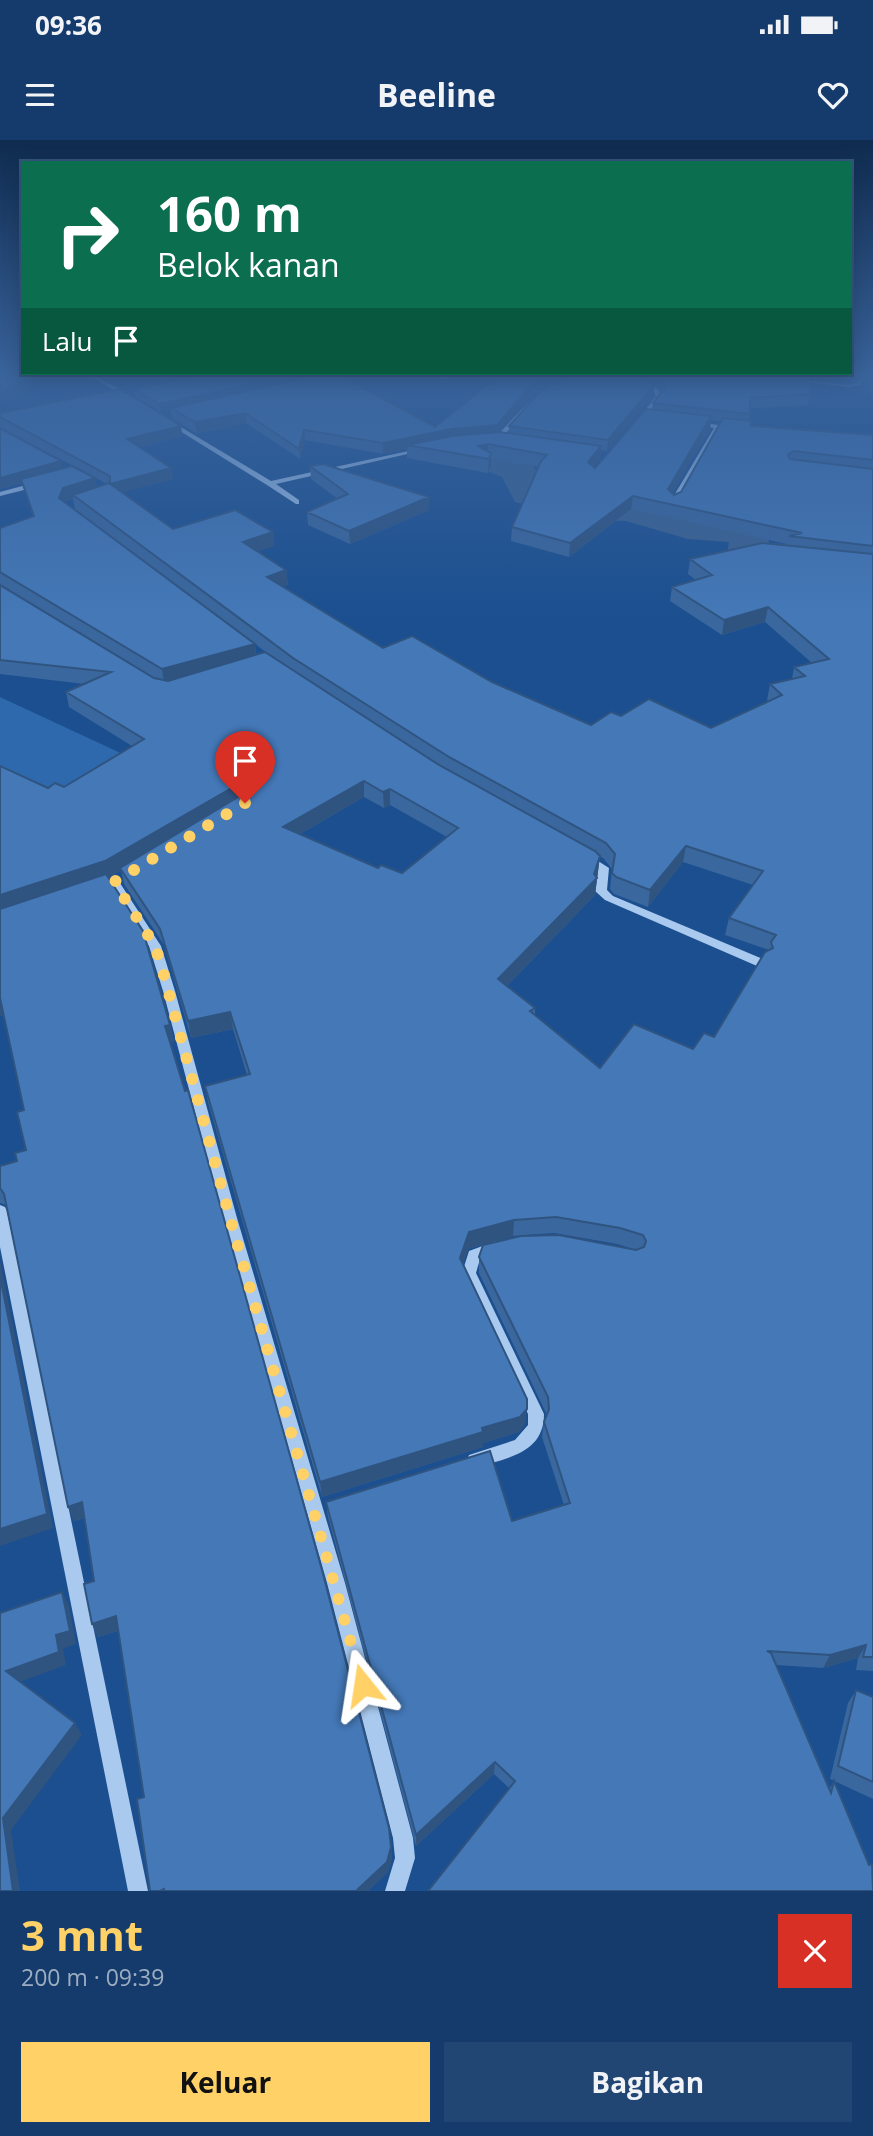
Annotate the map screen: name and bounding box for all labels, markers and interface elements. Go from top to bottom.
text: 09:36 [35,7,102,43]
text: Beeline [377,73,496,116]
icon: menu [21,76,59,114]
icon: heart [814,76,852,114]
text: 160 m [157,180,302,246]
icon: right [42,189,133,280]
text: Belok kanan [157,243,340,286]
icon: arrive [107,322,145,360]
text: Lalu [42,323,93,359]
pin [215,731,275,803]
icon: arrive [226,742,264,780]
position arrow [326,1648,400,1722]
text: 3 mnt [21,1906,143,1963]
button: close [778,1914,852,1988]
text: 200 m · 09:39 [21,1961,164,1993]
button: Keluar [21,2042,430,2122]
button: Bagikan [444,2042,852,2122]

